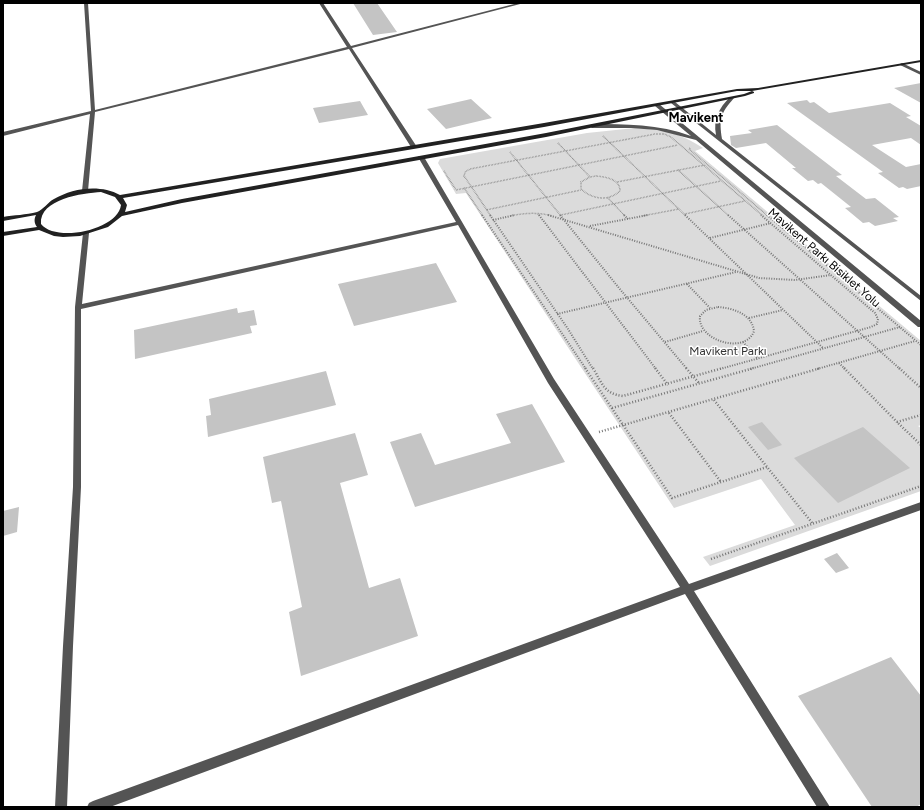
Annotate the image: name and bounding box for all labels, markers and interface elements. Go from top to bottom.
district label: Mavikent [669,110,723,126]
street label: Mavikent Parkı Bisiklet Yolu [765,205,883,311]
park label: Mavikent Parkı [689,344,767,358]

